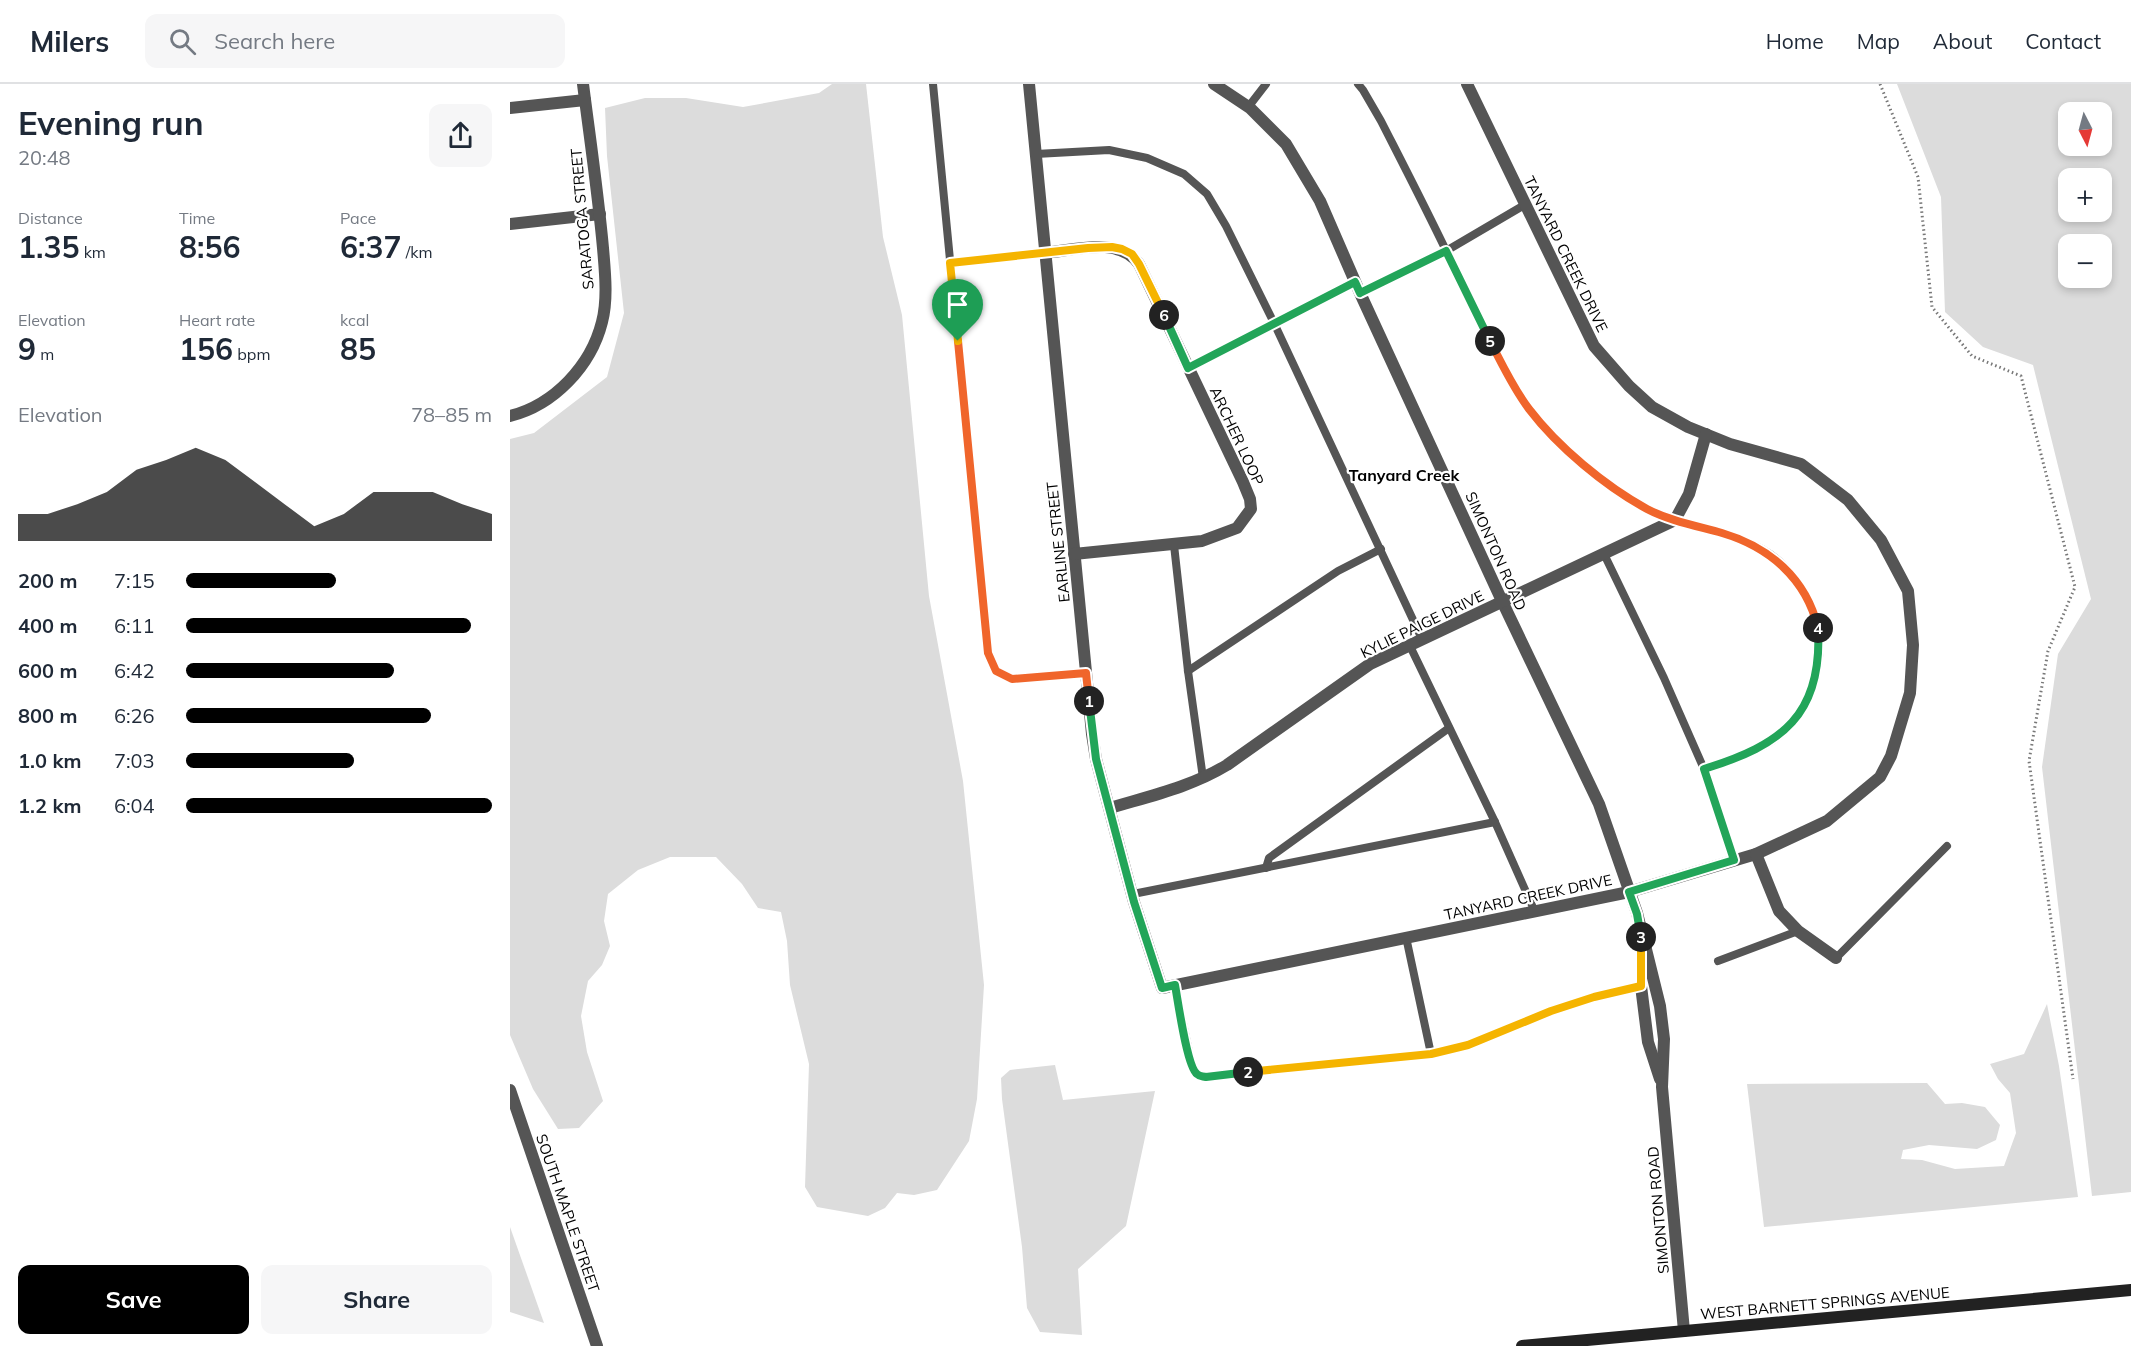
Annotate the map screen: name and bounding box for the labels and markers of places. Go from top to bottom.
pin [932,279,983,341]
pin: 6 [1149,300,1179,330]
pin: 5 [1475,326,1505,356]
pin: 4 [1803,613,1833,643]
pin: 1 [1074,686,1104,716]
pin: 3 [1626,922,1656,952]
pin: 2 [1233,1057,1263,1087]

